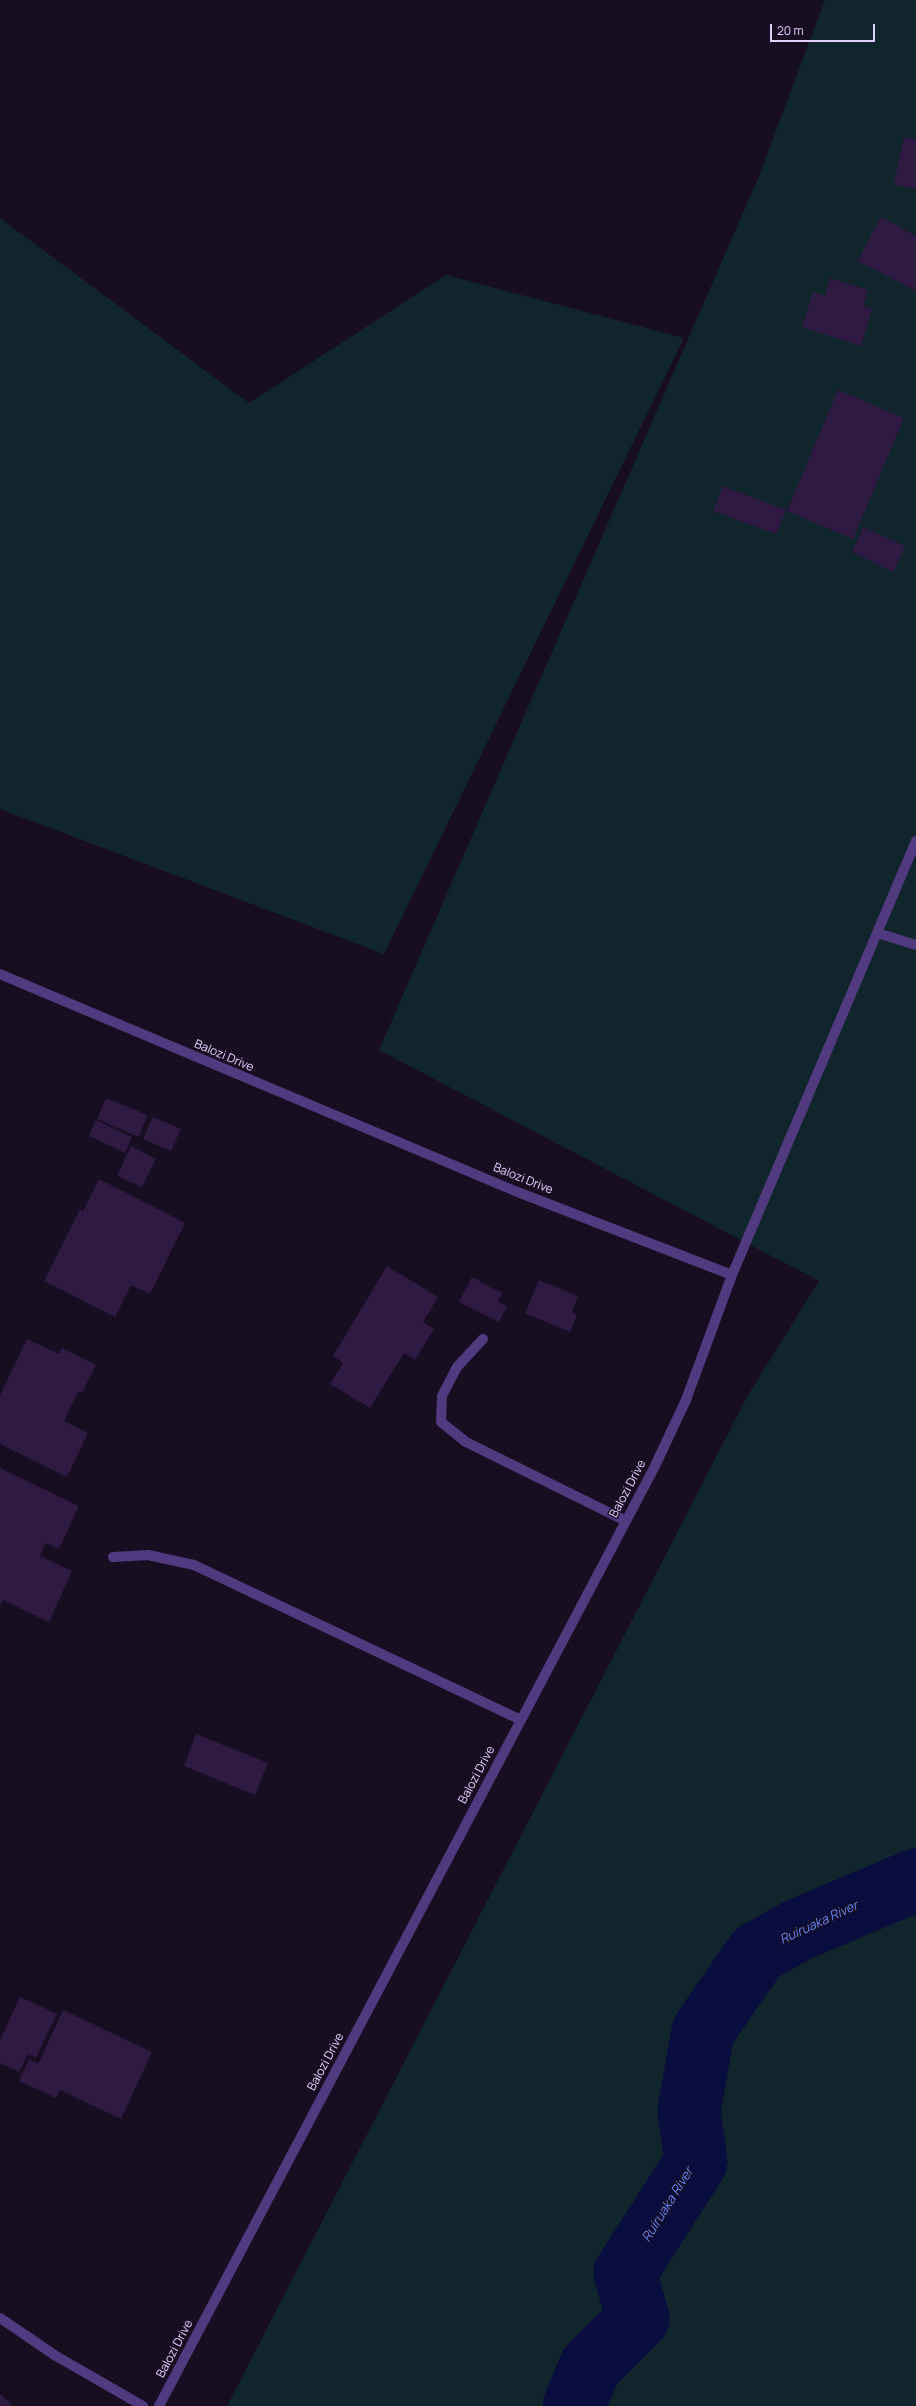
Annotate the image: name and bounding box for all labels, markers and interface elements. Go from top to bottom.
scale bar [772,16,877,42]
text: 20 m [777,22,804,39]
street label: Balozi Drive [192,1037,256,1075]
street label: Balozi Drive [491,1160,555,1198]
street label: Balozi Drive [607,1458,649,1520]
street label: Balozi Drive [456,1744,498,1806]
water label: Ruiruaka River [777,1898,861,1948]
street label: Balozi Drive [305,2031,347,2093]
water label: Ruiruaka River [639,2165,697,2245]
street label: Balozi Drive [154,2318,196,2380]

